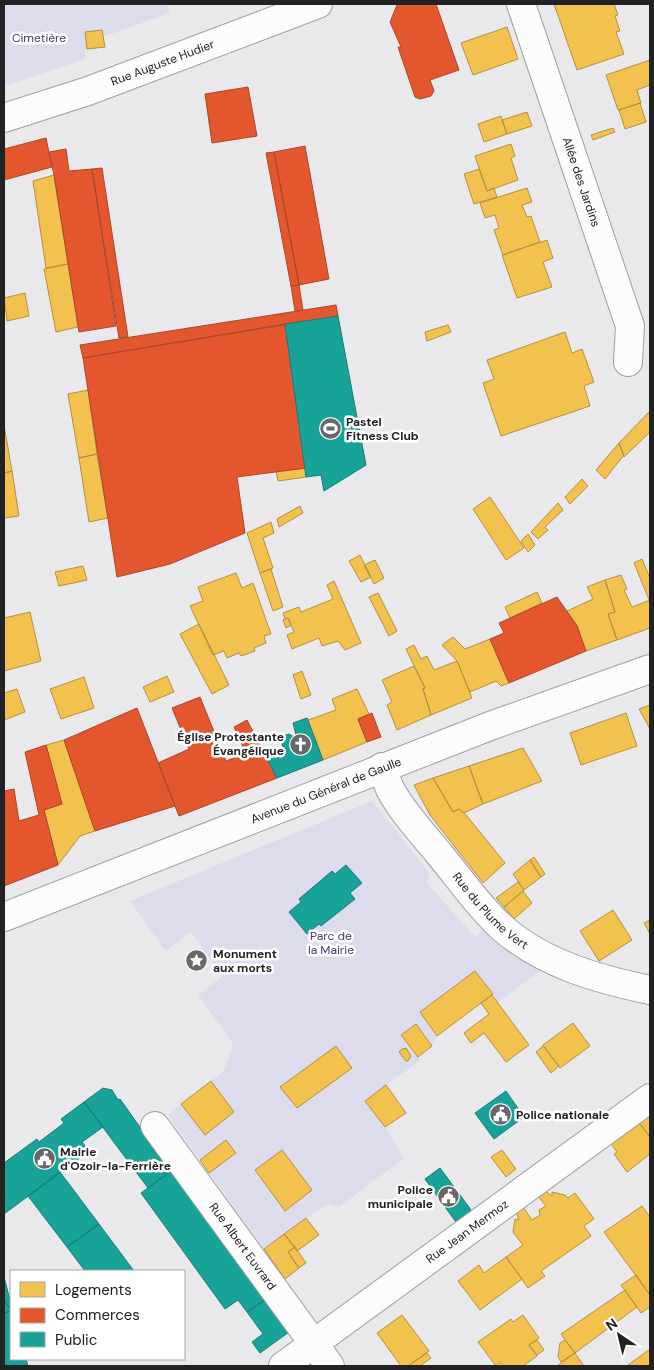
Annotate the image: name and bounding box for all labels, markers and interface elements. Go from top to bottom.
park label: Cimetière [12,30,66,46]
street label: Rue Auguste Hudier [109,36,217,90]
street label: Allée des Jardins [559,135,604,229]
place label: Pastel Fitness Club [346,414,419,444]
sports icon: Pastel Fitness Club [318,417,342,441]
place label: Église Protestante Évangélique [177,729,284,759]
church icon: Église Protestante Évangélique [288,732,312,756]
street label: Avenue du Général de Gaulle [248,754,404,827]
street label: Rue du Plume Vert [449,869,531,953]
park label: Parc de la Mairie [308,928,354,958]
place label: Monument aux morts [213,946,277,976]
place icon: Monument aux morts [185,949,209,973]
public building icon: Police nationale [488,1103,512,1127]
place label: Police nationale [516,1107,609,1123]
place label: Mairie d'Ozoir-la-Ferrière [60,1144,171,1174]
public building icon: Mairie d'Ozoir-la-Ferrière [32,1147,56,1171]
place label: Police municipale [368,1182,433,1212]
public building icon: Police municipale [437,1185,461,1209]
street label: Rue Jean Mermoz [423,1196,512,1267]
street label: Rue Albert Euvrard [206,1200,280,1293]
legend [10,1270,185,1360]
text: Logements [55,1280,132,1300]
text: Commerces [55,1305,140,1325]
north arrow [594,1310,644,1360]
text: N [602,1314,621,1335]
text: Public [55,1330,97,1350]

